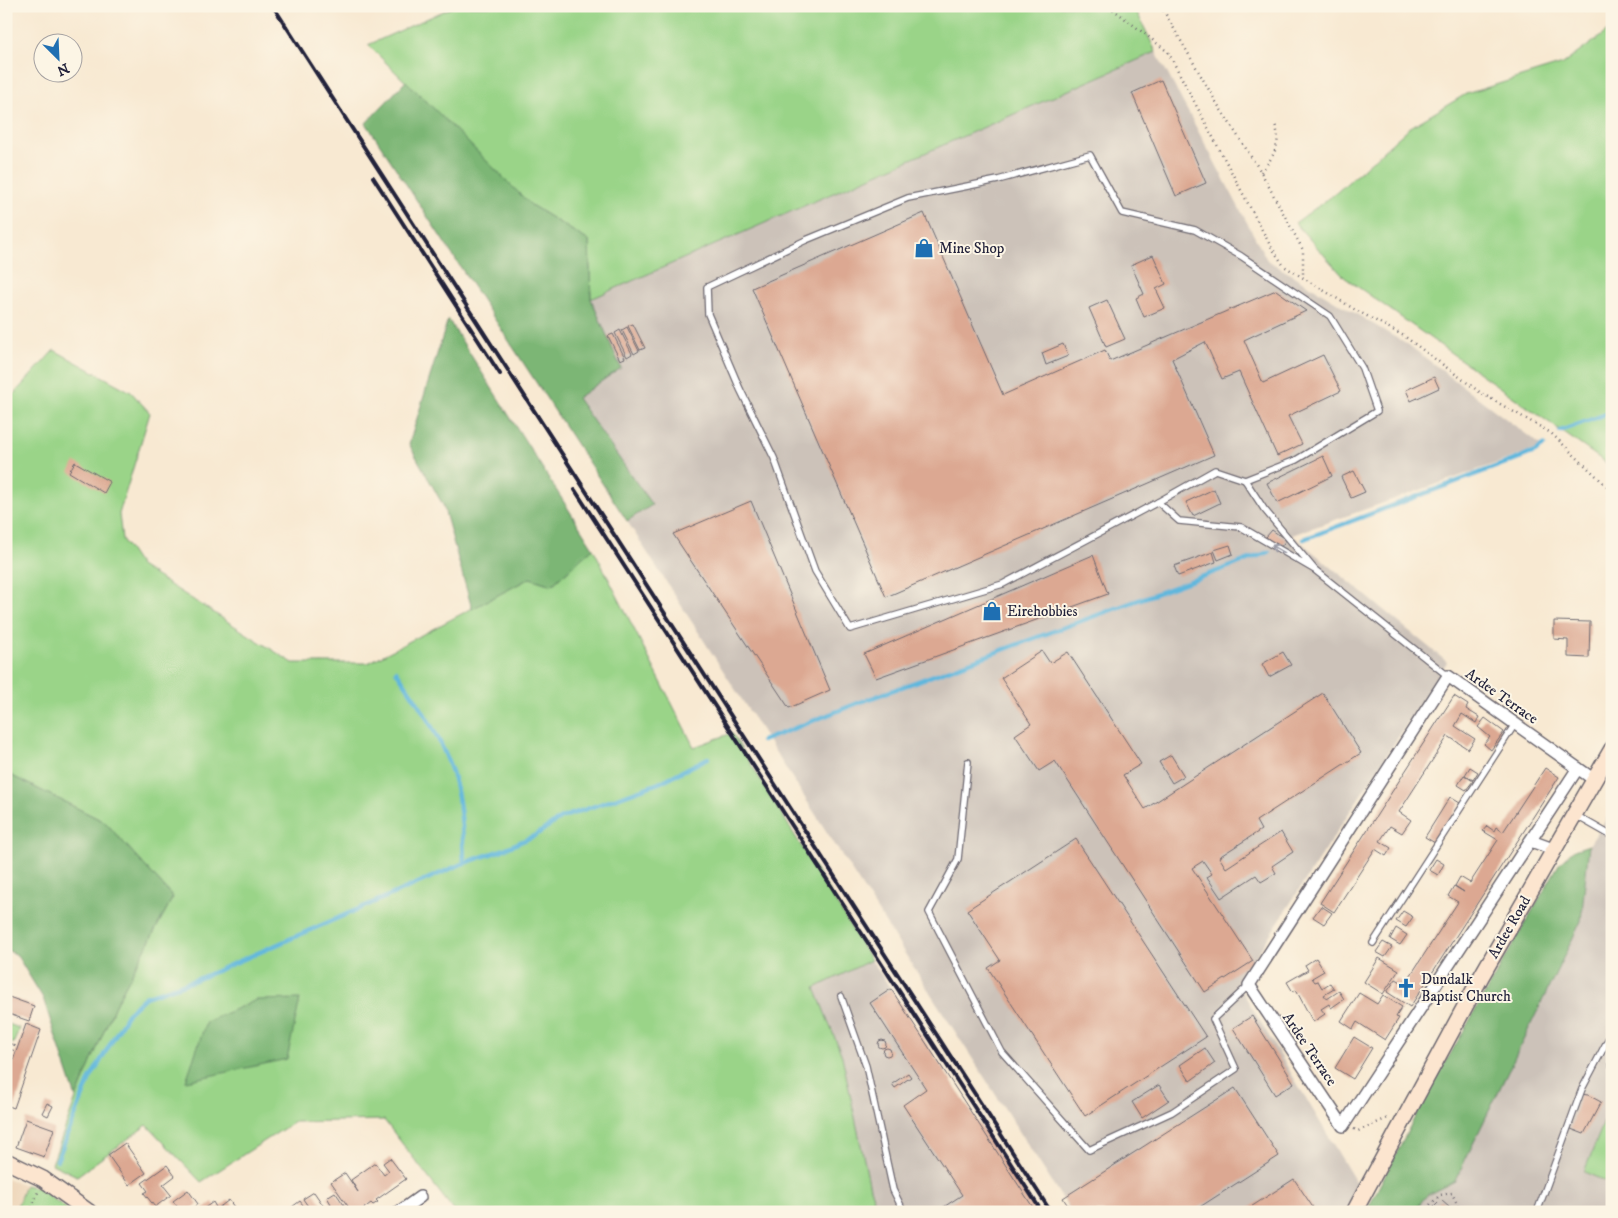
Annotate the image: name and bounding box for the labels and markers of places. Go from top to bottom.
shop icon: Mine Shop [913,237,935,259]
place label: Mine Shop [939,239,1005,258]
shop icon: Eirehobbies [981,600,1003,622]
place label: Eirehobbies [1007,602,1078,621]
place label: Dundalk Baptist Church [1421,970,1511,1006]
church icon: Dundalk Baptist Church [1395,977,1417,999]

